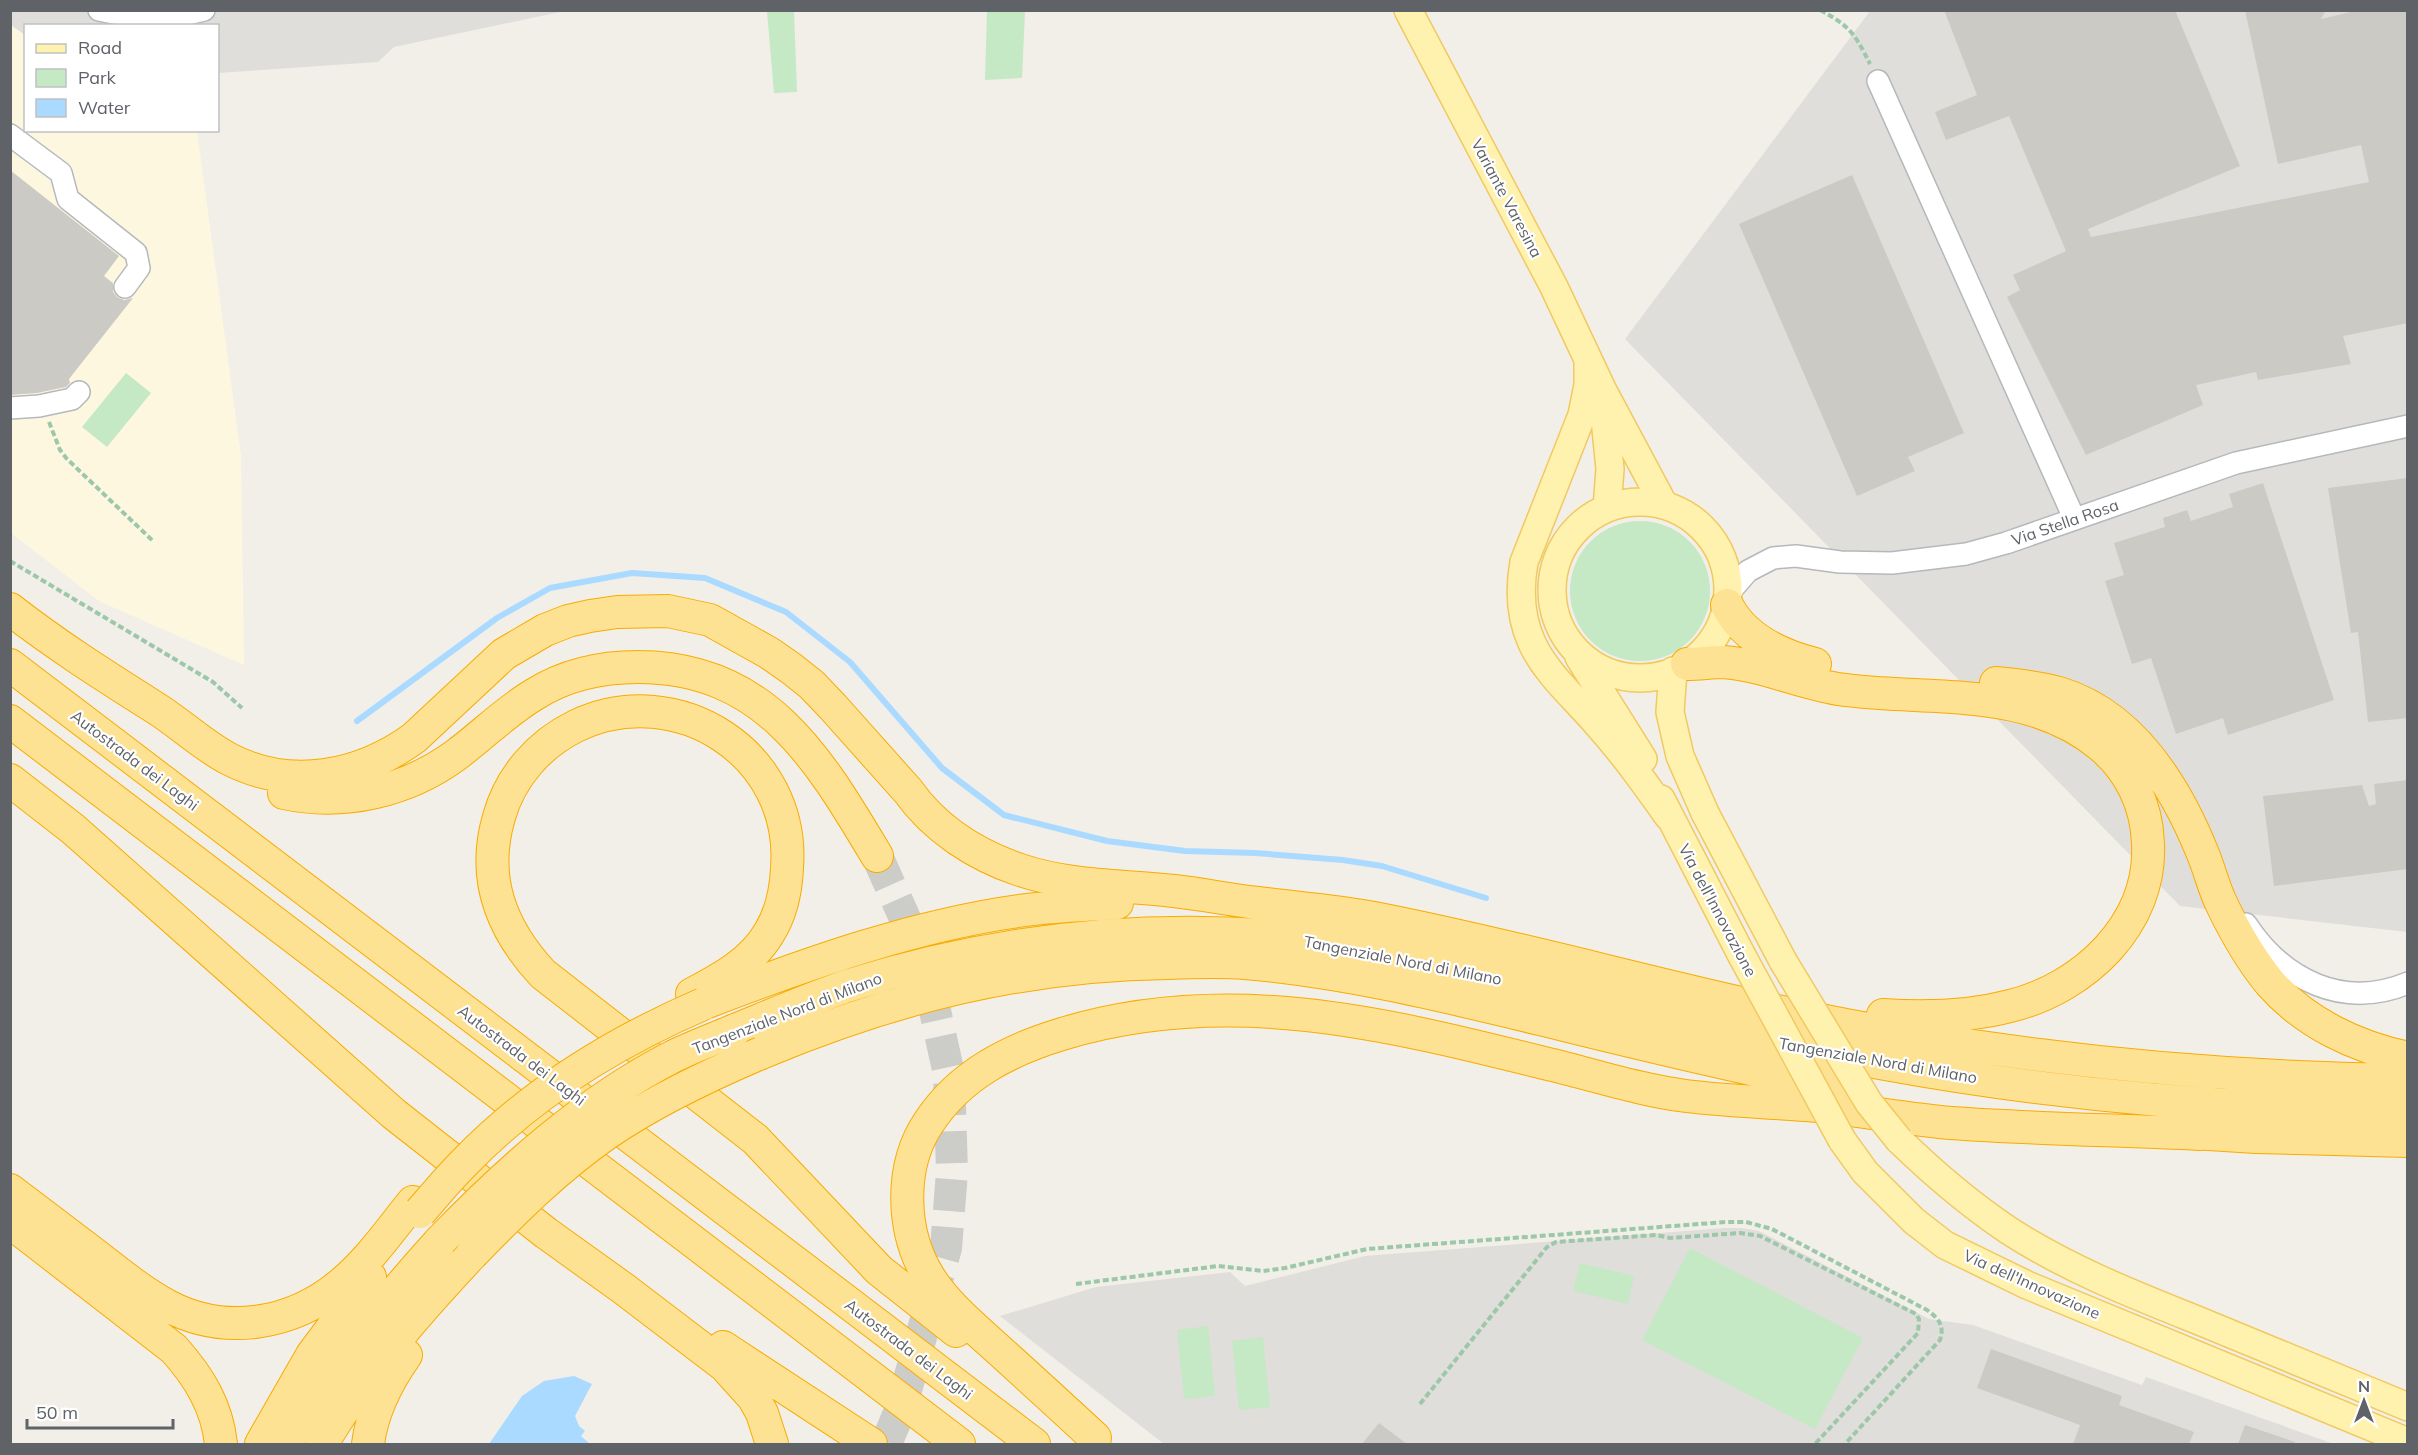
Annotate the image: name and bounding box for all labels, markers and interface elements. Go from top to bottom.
legend [24,24,219,132]
text: Road [78,36,122,59]
text: Park [78,66,117,89]
text: Water [78,96,131,119]
street label: Variante Varesina [1467,135,1547,261]
street label: Via Stella Rosa [2009,494,2121,550]
street label: Autostrada dei Laghi [67,705,203,815]
street label: Via dell'Innovazione [1675,840,1761,980]
street label: Tangenziale Nord di Milano [1302,931,1504,989]
street label: Tangenziale Nord di Milano [690,968,884,1058]
street label: Autostrada dei Laghi [454,1000,590,1110]
street label: Tangenziale Nord di Milano [1777,1033,1979,1087]
street label: Via dell'Innovazione [1961,1245,2103,1323]
street label: Autostrada dei Laghi [841,1294,977,1404]
north arrow [2334,1371,2394,1431]
text: N [2358,1376,2370,1396]
scale bar [27,1392,172,1430]
text: 50 m [36,1401,78,1424]

